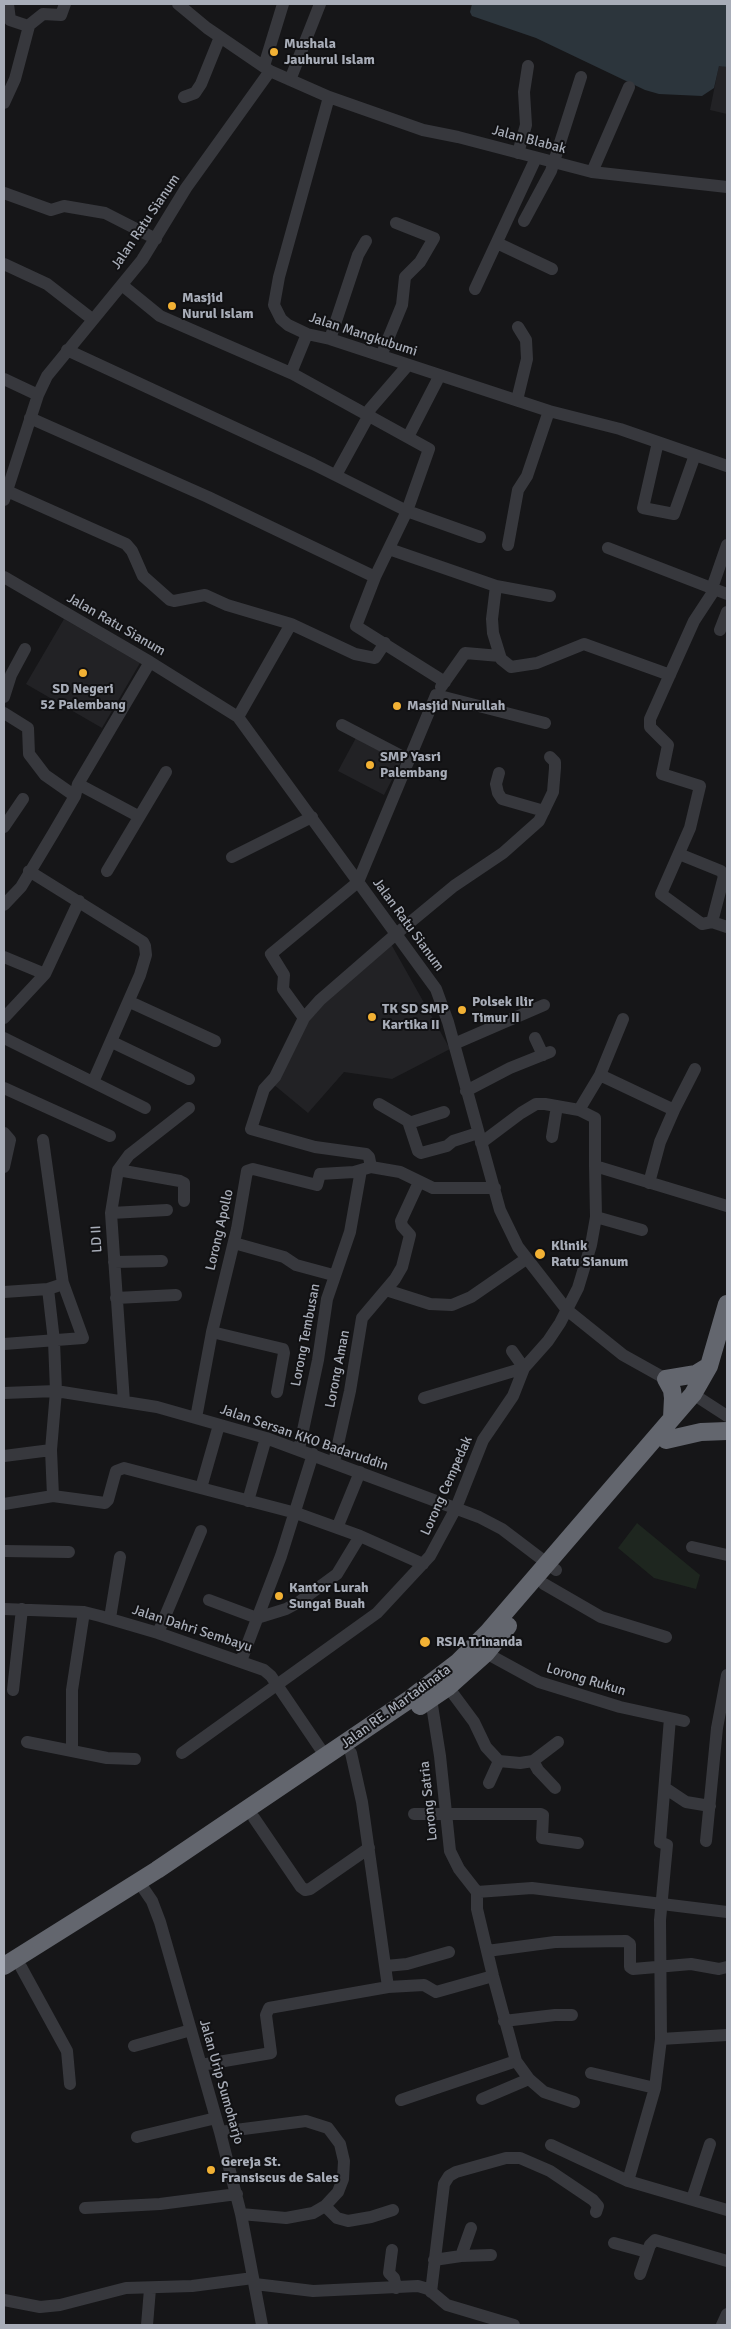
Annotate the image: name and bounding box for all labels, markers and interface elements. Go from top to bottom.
place label: Mushala Jauhurul Islam [284,36,375,68]
marker: Mushala Jauhurul Islam [268,46,280,58]
street label: Jalan Blabak [490,122,568,158]
street label: Jalan Ratu Sianum [108,171,184,273]
place label: Masjid Nurul Islam [182,290,254,322]
marker: Masjid Nurul Islam [166,300,178,312]
street label: Jalan Mangkubumi [307,310,419,360]
street label: Jalan Ratu Sianum [64,590,168,660]
marker: SD Negeri 52 Palembang [77,667,89,679]
place label: SD Negeri 52 Palembang [40,681,126,714]
place label: Masjid Nurullah [407,698,505,714]
marker: Masjid Nurullah [391,700,403,712]
place label: SMP Yasri Palembang [380,749,447,782]
marker: SMP Yasri Palembang [364,759,376,771]
street label: Jalan Ratu Sianum [369,875,447,975]
place label: Polsek Ilir Timur II [472,994,534,1026]
place label: TK SD SMP Kartika II [382,1001,449,1034]
marker: Polsek Ilir Timur II [456,1004,468,1016]
marker: TK SD SMP Kartika II [366,1011,378,1023]
street label: Lorong Apollo [202,1188,238,1272]
street label: LD II [88,1225,106,1253]
place label: Klinik Ratu Sianum [551,1238,628,1270]
marker: Klinik Ratu Sianum [533,1247,547,1261]
street label: Lorong Tembusan [288,1282,324,1388]
street label: Lorong Aman [322,1329,354,1409]
street label: Jalan Sersan KKO Badaruddin [218,1401,390,1475]
street label: Lorong Cempedak [418,1434,476,1538]
place label: Kantor Lurah Sungai Buah [289,1580,369,1612]
marker: Kantor Lurah Sungai Buah [273,1590,285,1602]
street label: Jalan Dahri Sembayu [130,1602,254,1656]
place label: RSIA Trinanda [436,1634,523,1650]
marker: RSIA Trinanda [418,1635,432,1649]
street label: Lorong Rukun [544,1660,628,1700]
street label: Jalan RE. Martadinata [338,1662,454,1752]
street label: Lorong Satria [416,1760,442,1842]
street label: Jalan Urip Sumoharjo [195,2018,247,2146]
place label: Gereja St. Fransiscus de Sales [221,2154,339,2186]
marker: Gereja St. Fransiscus de Sales [205,2164,217,2176]

